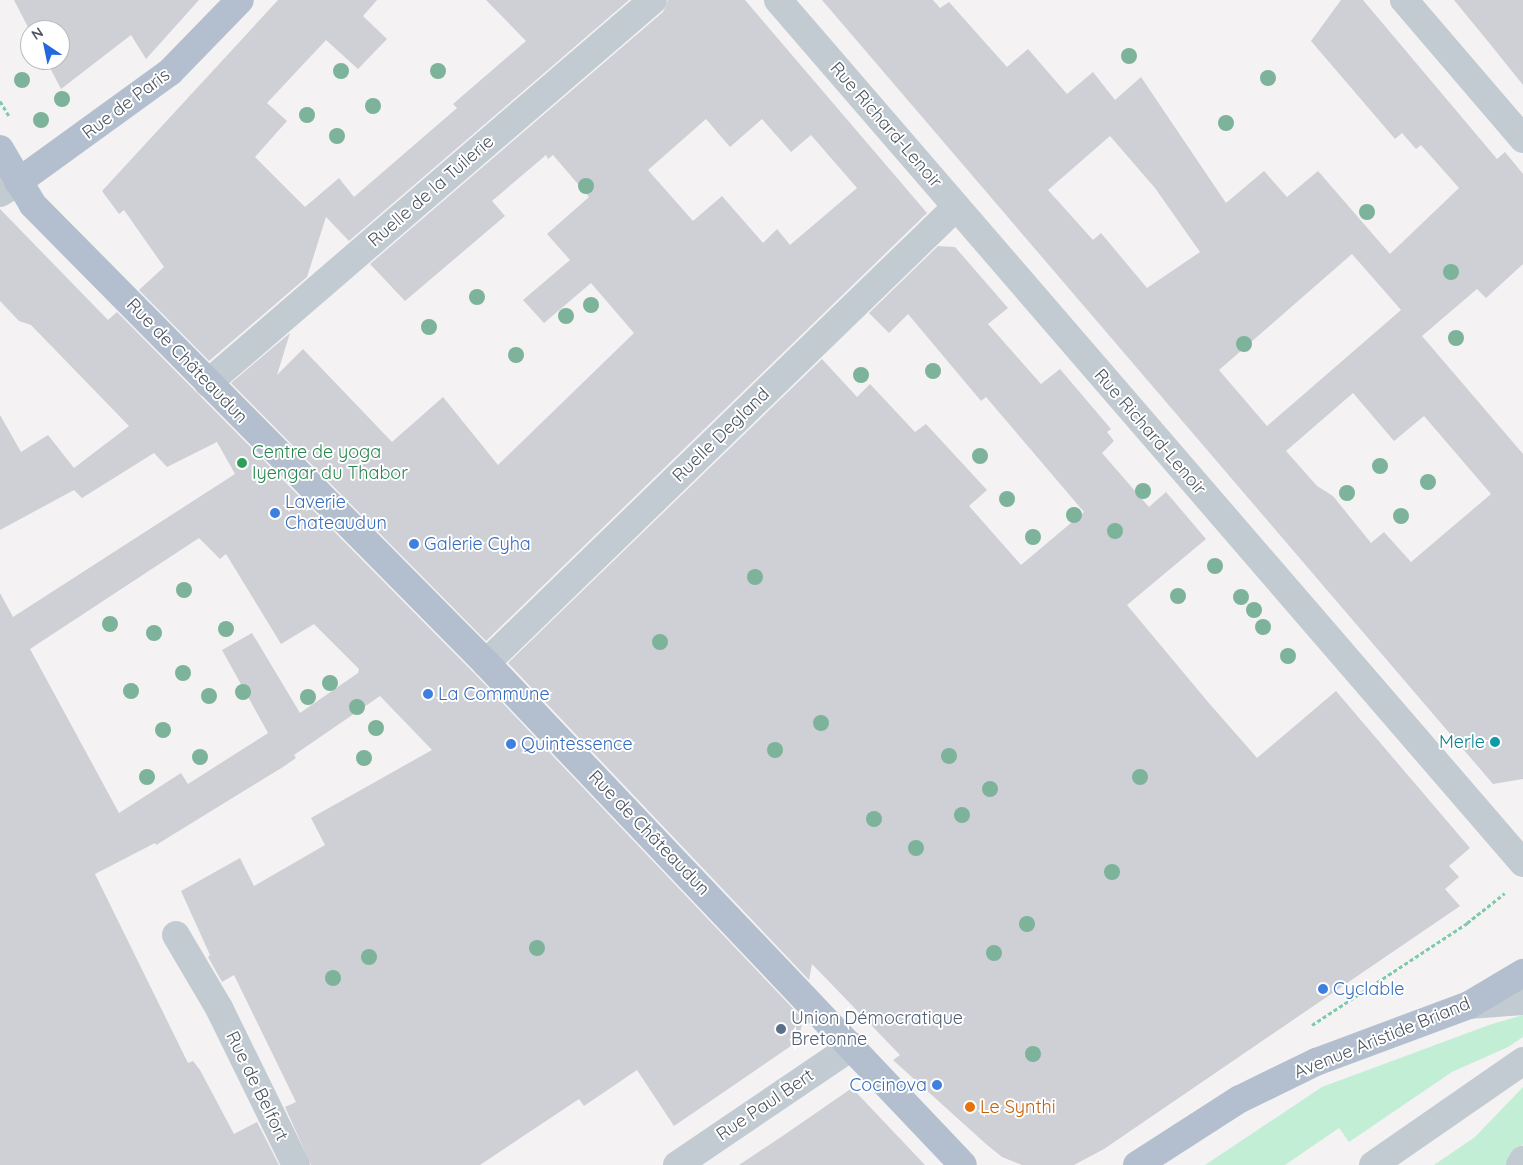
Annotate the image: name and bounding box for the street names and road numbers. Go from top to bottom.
street label: Rue Richard-Lenoir [825,58,947,192]
street label: Rue de Paris [78,64,174,144]
street label: Ruelle de la Tuilerie [364,131,498,251]
street label: Rue de Châteaudun [122,294,252,428]
street label: Rue Richard-Lenoir [1089,365,1211,499]
street label: Ruelle Degland [668,383,774,487]
street label: Rue de Châteaudun [584,766,714,900]
street label: Avenue Aristide Briand [1291,993,1473,1083]
street label: Rue de Belfort [221,1028,293,1144]
street label: Rue Paul Bert [712,1065,818,1145]

